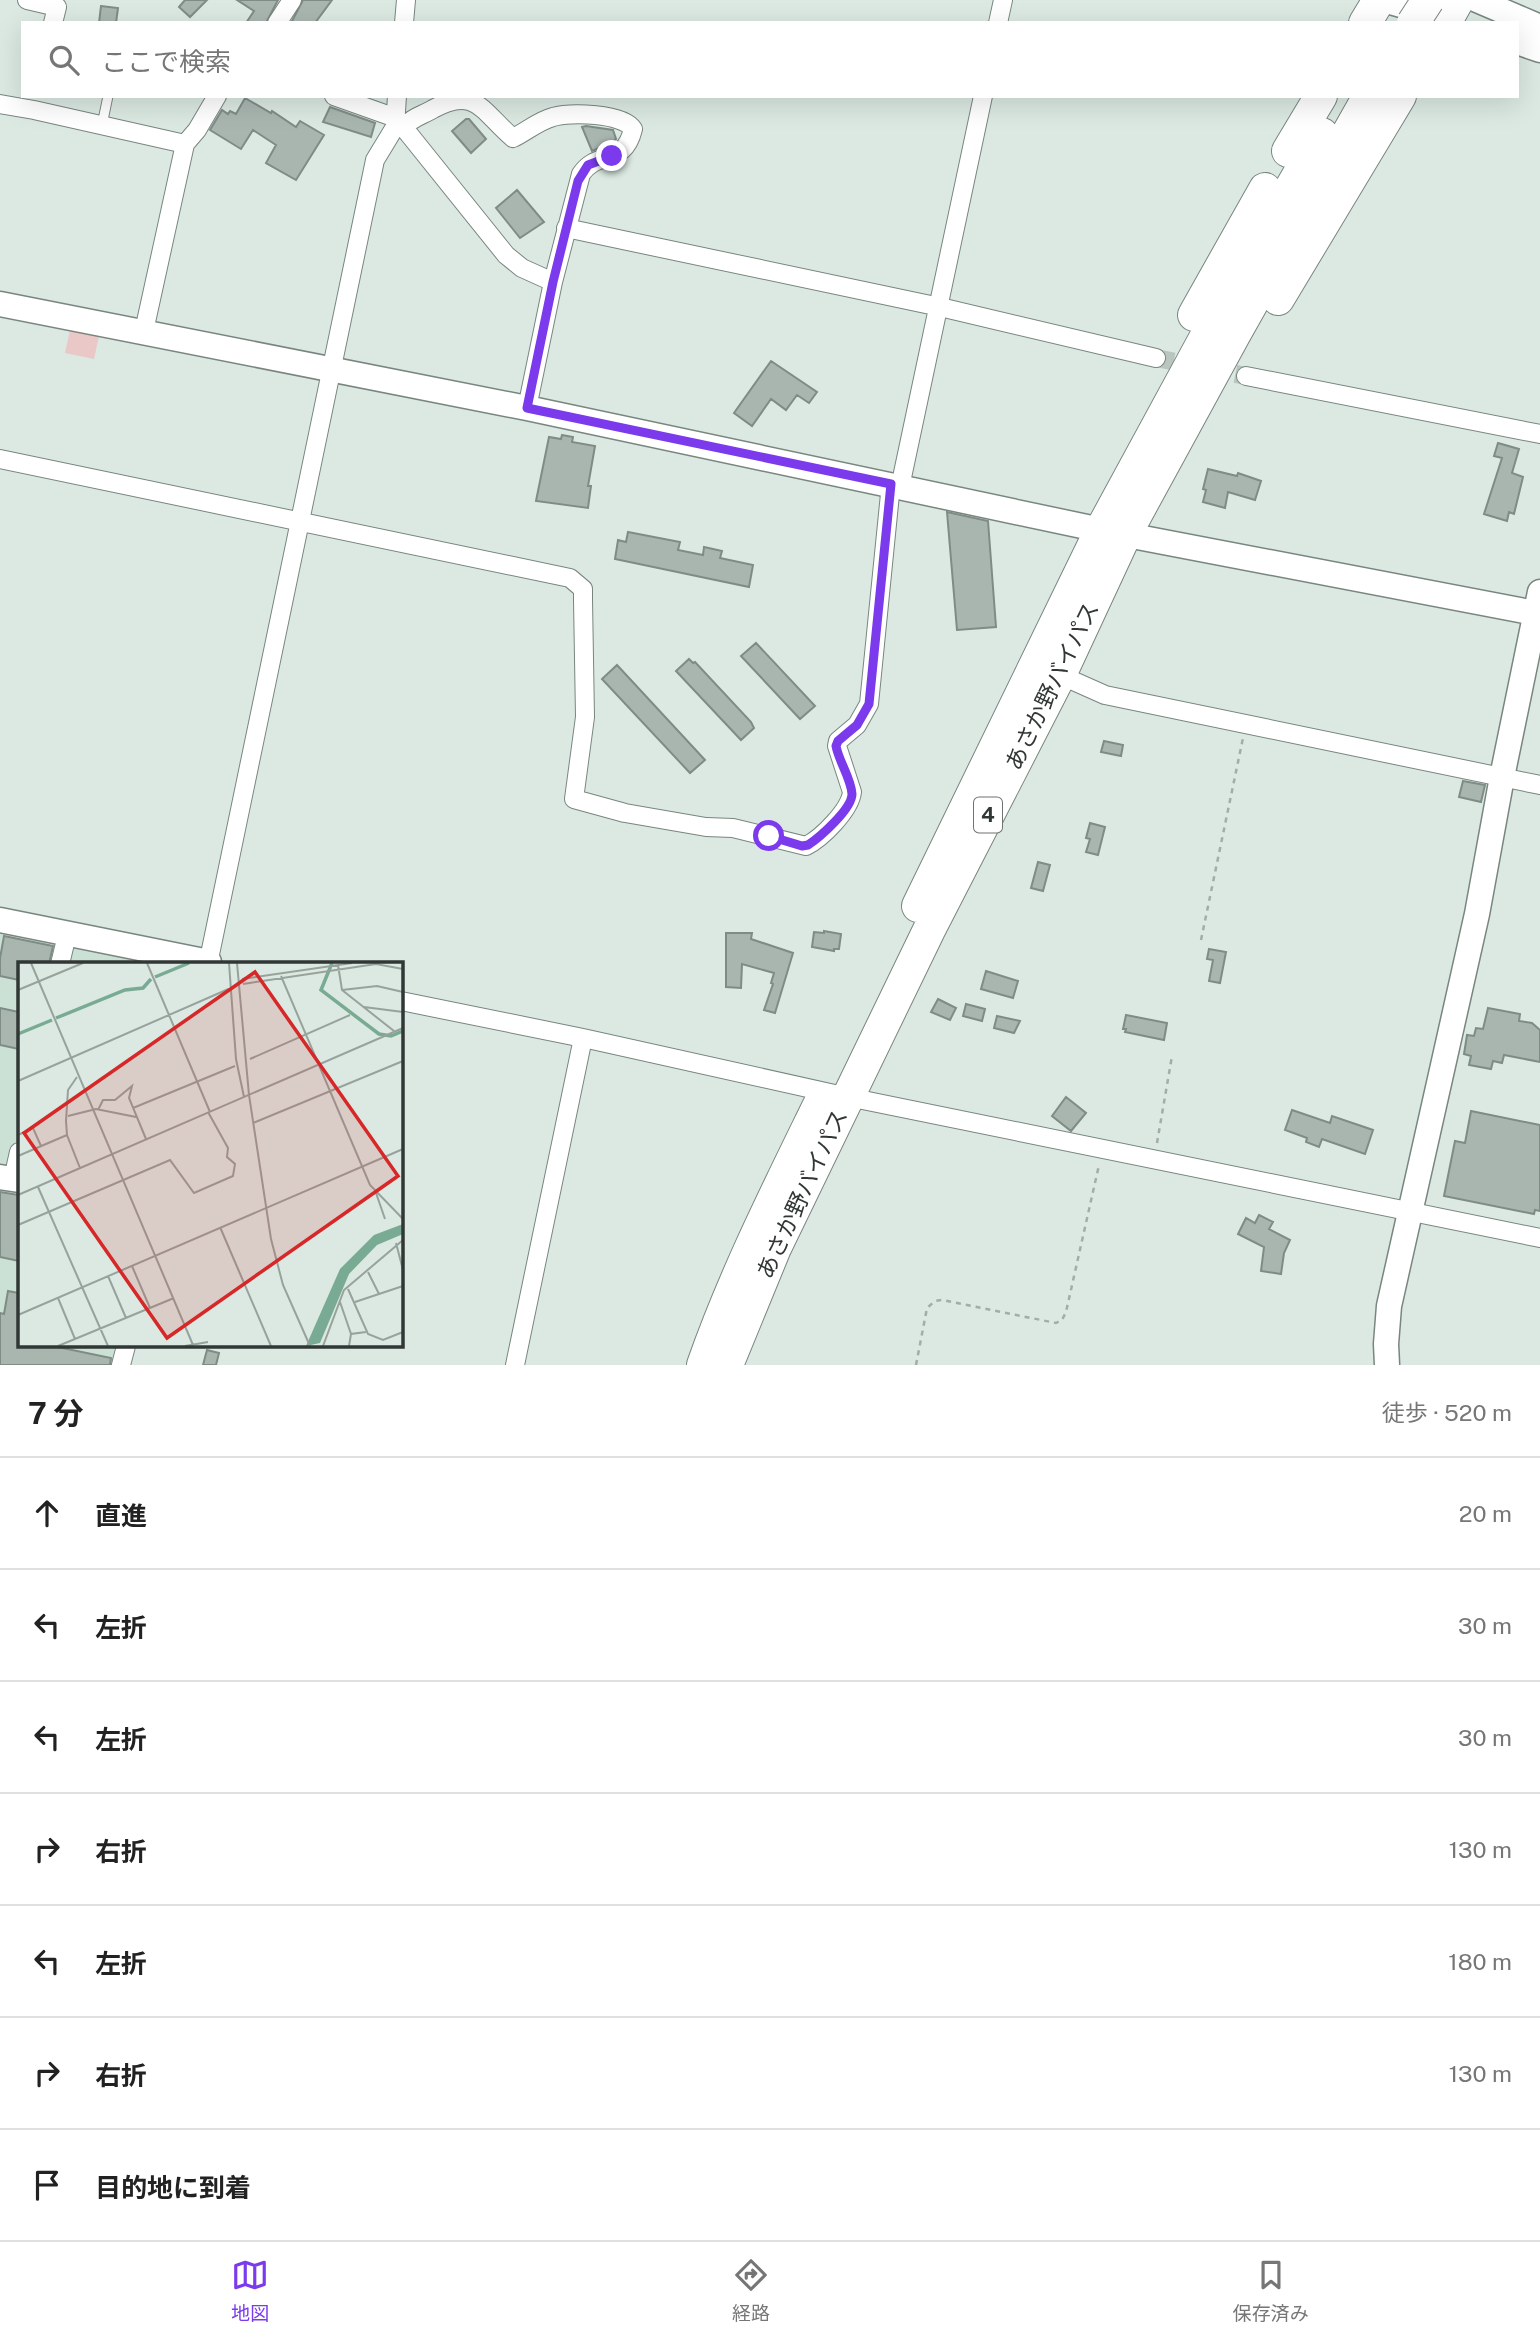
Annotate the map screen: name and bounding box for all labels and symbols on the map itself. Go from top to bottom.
route end [596,140,627,171]
street label: あさか野バイパス [999,597,1104,774]
road number: 4 [974,798,1002,832]
route start [753,820,784,851]
inset map [18,962,402,1348]
street label: あさか野バイパス [751,1105,853,1283]

